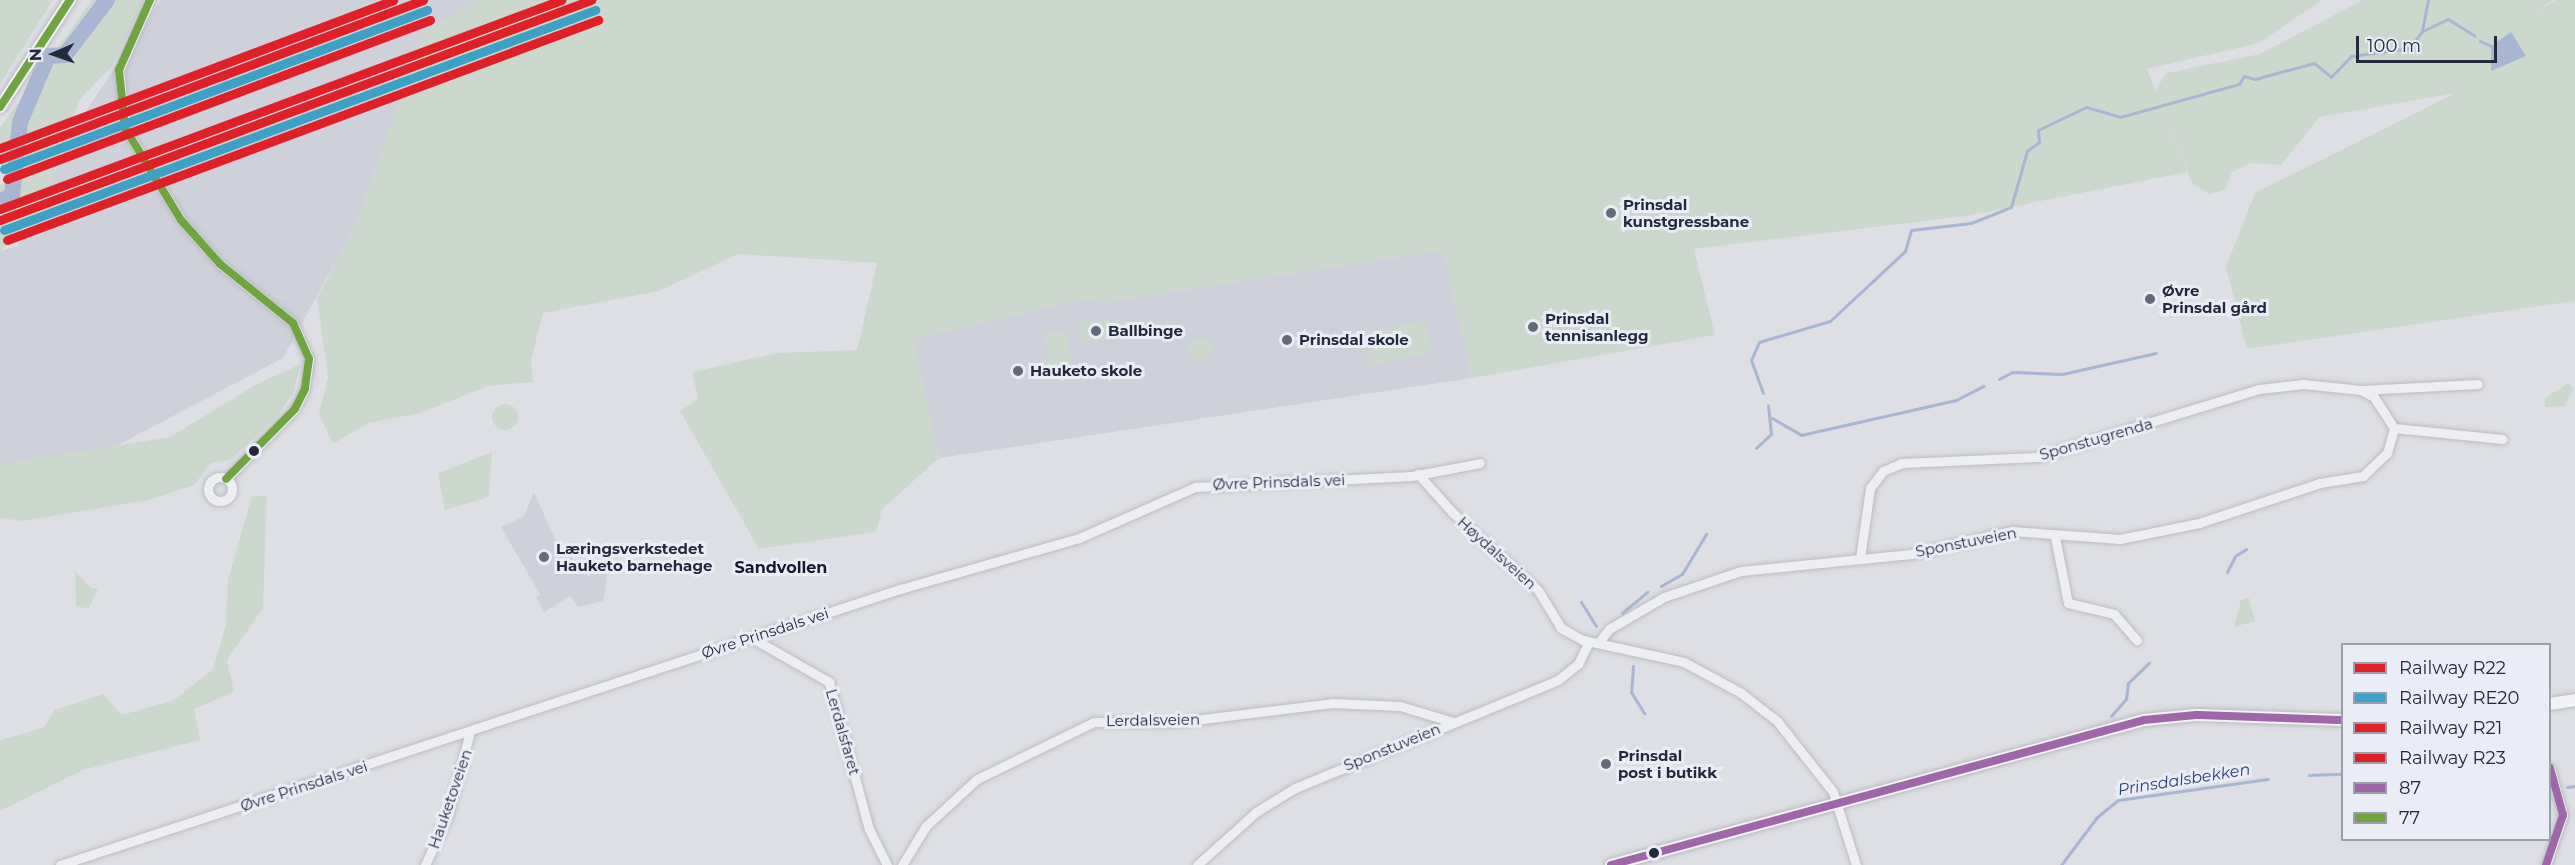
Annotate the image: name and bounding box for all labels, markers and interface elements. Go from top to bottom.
north arrow [24,24,84,84]
scale bar [2359,24,2500,62]
text: 100 m [2367,35,2421,57]
text: N [26,48,45,61]
place label: Prinsdal kunstgressbane [1623,195,1749,230]
marker: Prinsdal kunstgressbane [1604,206,1618,220]
place label: Øvre Prinsdal gård [2162,281,2267,316]
marker: Øvre Prinsdal gård [2143,292,2157,306]
place label: Prinsdal tennisanlegg [1545,309,1649,344]
marker: Prinsdal tennisanlegg [1526,320,1540,334]
place label: Ballbinge [1108,322,1183,340]
marker: Ballbinge [1089,324,1103,338]
place label: Prinsdal skole [1299,331,1409,349]
marker: Prinsdal skole [1280,333,1294,347]
place label: Hauketo skole [1030,362,1142,380]
marker: Hauketo skole [1011,364,1025,378]
street label: Sponstugrenda [2037,414,2155,464]
unlabelled marker [248,445,260,457]
street label: Øvre Prinsdals vei [1212,471,1346,493]
street label: Høydalsveien [1454,513,1540,593]
street label: Sponstuveien [1914,523,2018,561]
place label: Læringsverkstedet Hauketo barnehage [556,539,712,574]
marker: Læringsverkstedet Hauketo barnehage [537,550,551,564]
district label: Sandvollen [735,558,827,578]
street label: Øvre Prinsdals vei [699,604,831,662]
legend [2341,643,2551,841]
text: Railway R22 [2399,657,2506,679]
street label: Lerdalsfaret [822,687,864,777]
text: Railway RE20 [2399,687,2519,709]
street label: Lerdalsveien [1106,710,1200,730]
text: Railway R21 [2399,717,2502,739]
street label: Sponstuveien [1341,719,1443,775]
place label: Prinsdal post i butikk [1618,746,1717,781]
street label: Hauketoveien [425,747,475,851]
text: Railway R23 [2399,747,2506,769]
street label: Øvre Prinsdals vei [238,757,370,815]
marker: Prinsdal post i butikk [1599,757,1613,771]
water label: Prinsdalsbekken [2116,760,2252,800]
text: 87 [2399,777,2421,799]
text: 77 [2399,807,2420,829]
unlabelled marker [1648,847,1660,859]

